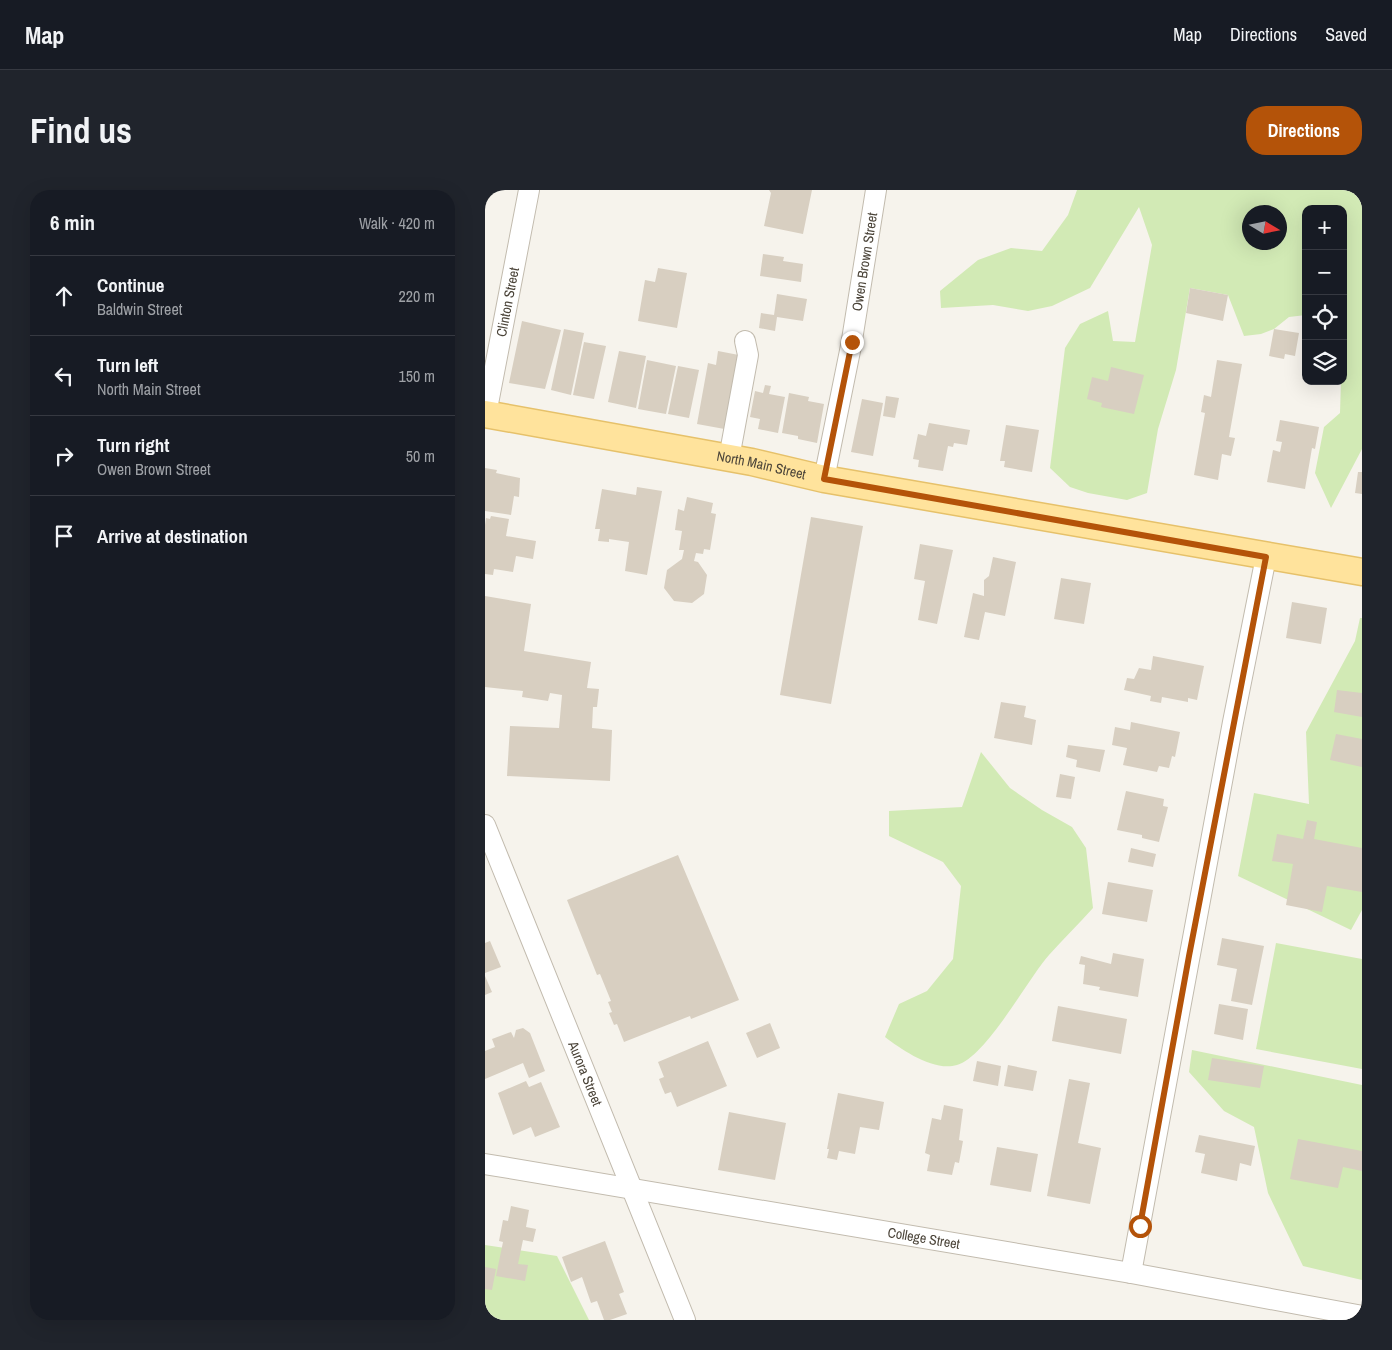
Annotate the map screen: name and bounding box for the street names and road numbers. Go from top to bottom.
street label: Owen Brown Street [848,211,881,312]
street label: Clinton Street [492,266,523,338]
street label: North Main Street [715,447,808,483]
street label: Aurora Street [564,1037,607,1109]
street label: College Street [886,1223,961,1253]

